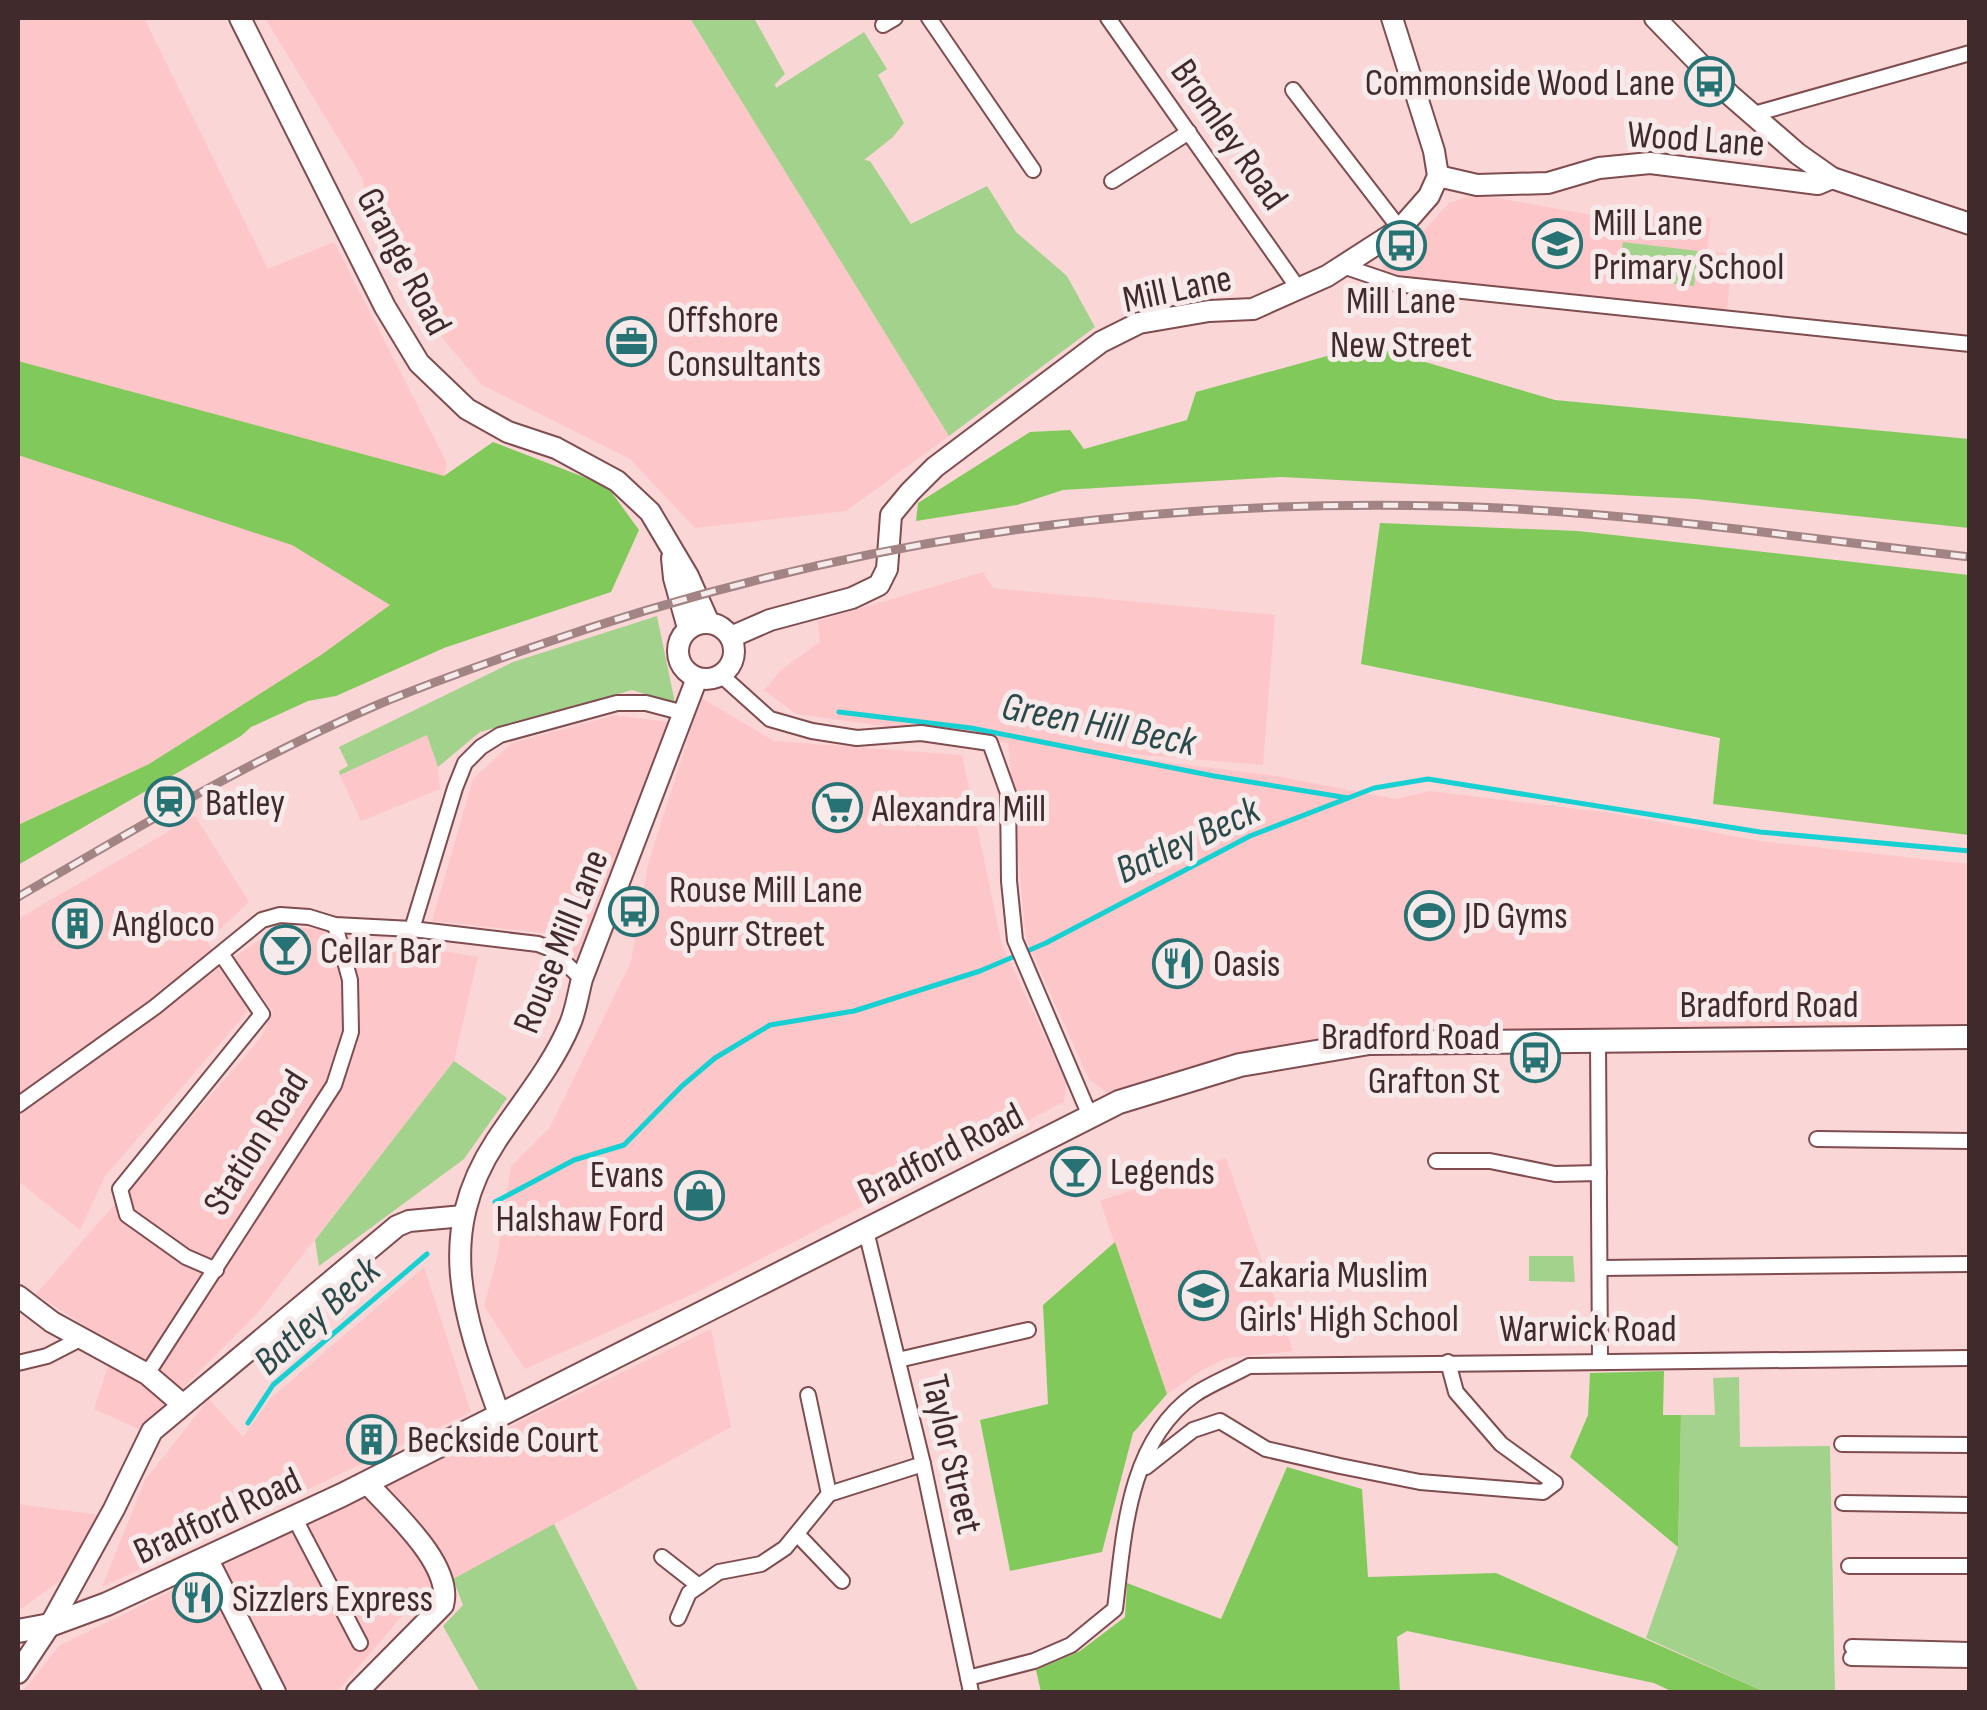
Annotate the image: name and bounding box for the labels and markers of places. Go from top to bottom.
bus stop icon: Commonside Wood Lane [1684,56,1736,108]
place label: Commonside Wood Lane [1365,61,1675,106]
place label: Mill Lane Primary School [1593,201,1784,290]
school or university icon: Mill Lane Primary School [1532,218,1584,270]
bus stop icon: Mill Lane New Street [1375,220,1427,272]
place label: Mill Lane New Street [1330,279,1472,368]
place label: Offshore Consultants [667,298,821,387]
office icon: Offshore Consultants [606,315,658,367]
station icon: Batley [144,776,196,828]
place label: Batley [205,781,285,826]
supermarket icon: Alexandra Mill [811,782,863,834]
place label: Alexandra Mill [871,787,1046,832]
place label: Rouse Mill Lane Spurr Street [669,868,863,957]
bus stop icon: Rouse Mill Lane Spurr Street [608,885,660,937]
sports icon: JD Gyms [1403,889,1455,941]
place label: JD Gyms [1463,894,1568,939]
building icon: Angloco [52,897,104,949]
place label: Angloco [112,902,215,947]
bar icon: Cellar Bar [259,924,311,976]
place label: Cellar Bar [320,929,442,974]
restaurant icon: Oasis [1152,937,1204,989]
place label: Oasis [1213,942,1280,987]
place label: Bradford Road Grafton St [1321,1015,1500,1104]
bus stop icon: Bradford Road Grafton St [1509,1032,1561,1084]
bar icon: Legends [1049,1145,1101,1197]
place label: Legends [1110,1150,1215,1195]
place label: Evans Halshaw Ford [496,1153,664,1242]
shop icon: Evans Halshaw Ford [673,1170,725,1222]
place label: Zakaria Muslim Girls' High School [1239,1253,1459,1342]
school or university icon: Zakaria Muslim Girls' High School [1178,1270,1230,1322]
building icon: Beckside Court [346,1413,398,1465]
place label: Beckside Court [407,1418,599,1463]
restaurant icon: Sizzlers Express [171,1572,223,1624]
place label: Sizzlers Express [232,1577,433,1622]

